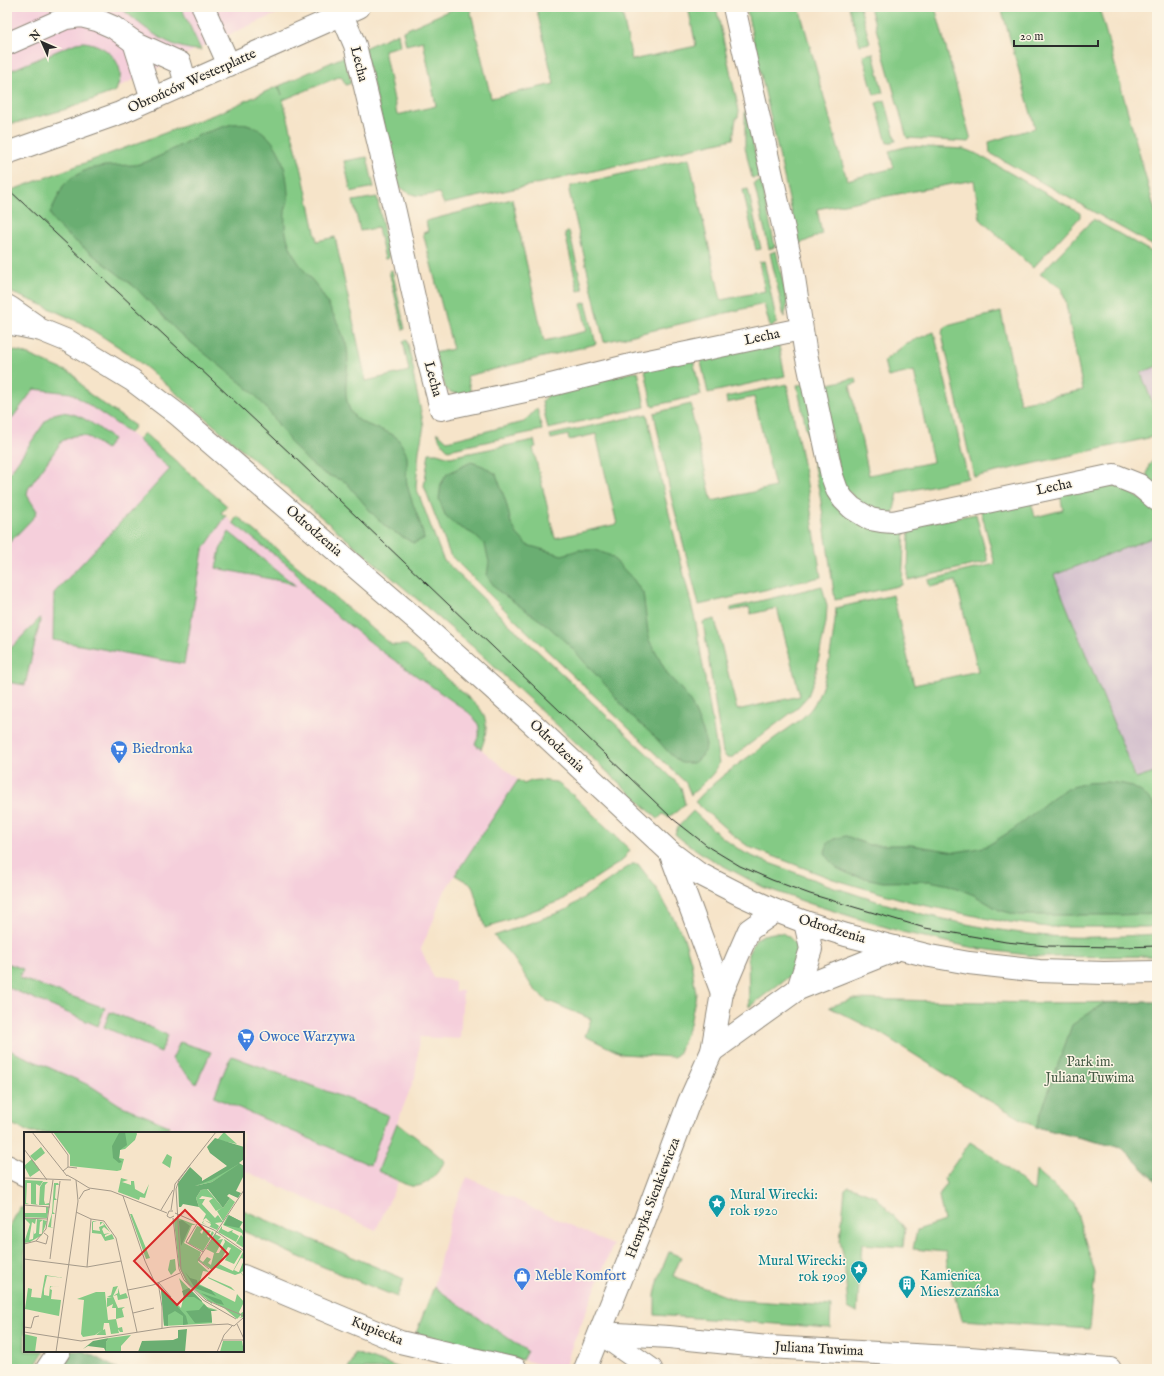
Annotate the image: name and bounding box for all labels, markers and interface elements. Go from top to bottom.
north arrow [22,22,62,62]
scale bar [1014,22,1098,48]
text: N [27,27,44,45]
text: 20 m [1020,29,1043,44]
street label: Obrońców Westerplatte [125,44,259,117]
street label: Lecha [346,44,372,85]
street label: Lecha [743,324,782,350]
street label: Lecha [420,359,447,400]
street label: Lecha [1035,474,1074,500]
street label: Odrodzenia [282,501,347,561]
street label: Odrodzenia [525,716,589,777]
supermarket icon: Biedronka [109,739,129,764]
place label: Biedronka [132,740,193,758]
street label: Odrodzenia [796,910,869,948]
supermarket icon: Owoce Warzywa [236,1027,256,1052]
place label: Owoce Warzywa [259,1028,356,1046]
park label: Park im. Juliana Tuwima [1044,1053,1135,1087]
inset map [24,1132,244,1352]
street label: Henryka Sienkiewicza [622,1134,685,1261]
place label: Mural Wirecki: rok 1920 [730,1186,818,1220]
place icon: Mural Wirecki: rok 1920 [707,1193,727,1218]
place label: Mural Wirecki: rok 1909 [758,1252,846,1286]
place icon: Mural Wirecki: rok 1909 [849,1259,869,1284]
shop icon: Meble Komfort [512,1266,532,1291]
place label: Meble Komfort [535,1267,626,1285]
place label: Kamienica Mieszczańska [920,1267,1000,1301]
building icon: Kamienica Mieszczańska [897,1274,917,1299]
street label: Kupiecka [348,1312,407,1350]
street label: Juliana Tuwima [772,1338,865,1360]

